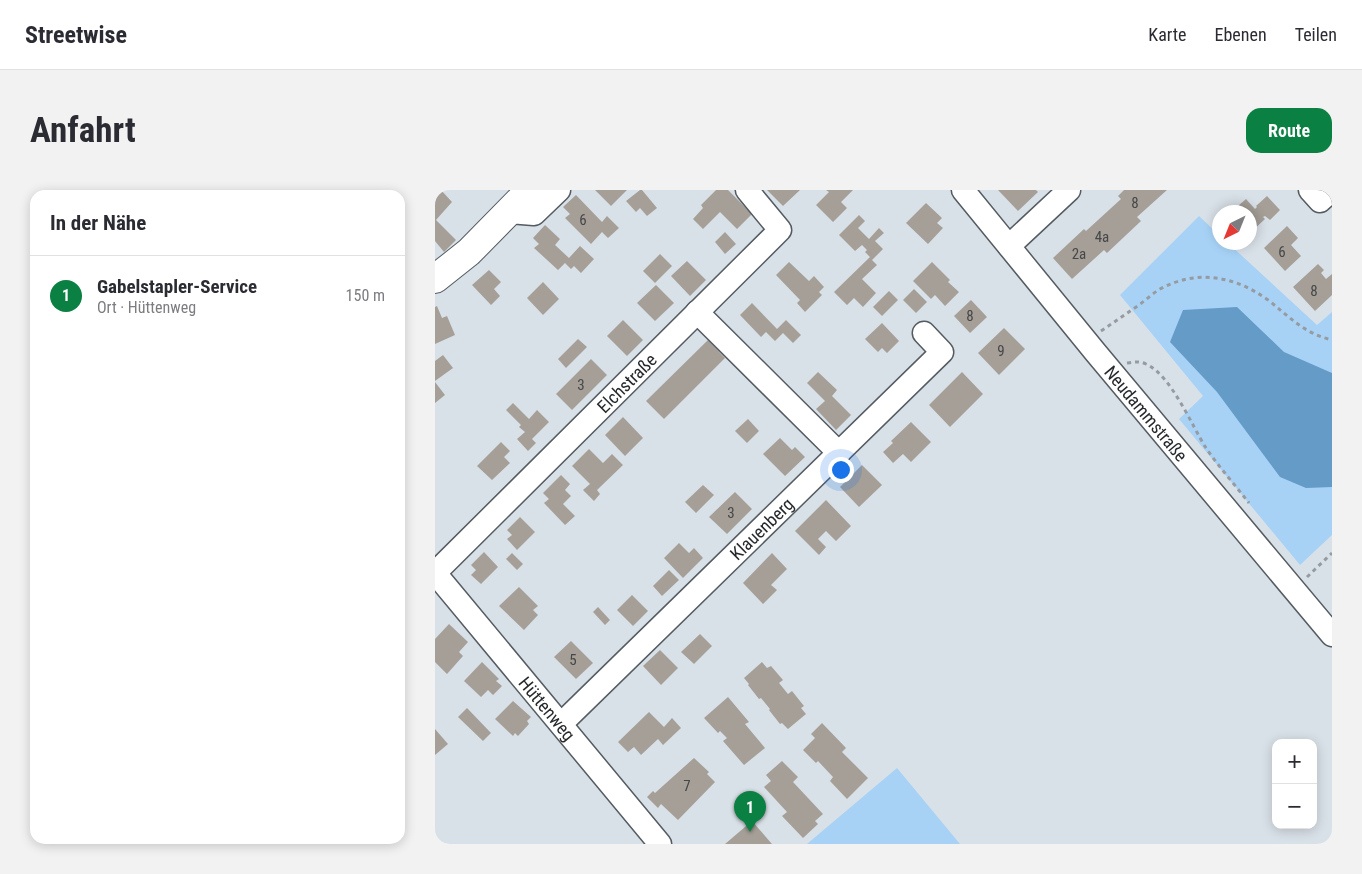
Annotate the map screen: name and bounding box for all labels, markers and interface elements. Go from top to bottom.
text: Streetwise [25,21,127,49]
text: Karte [1148,24,1187,45]
text: Ebenen [1215,24,1267,45]
text: Teilen [1295,24,1337,45]
button: Route [1246,108,1332,153]
text: Anfahrt [30,110,136,151]
house number: 8 [1131,194,1139,212]
north arrow [1212,205,1257,250]
text: In der Nähe [50,211,146,235]
house number: 6 [579,211,587,229]
house number: 4a [1095,228,1109,246]
house number: 6 [1278,243,1286,261]
house number: 2a [1072,245,1086,263]
text: Gabelstapler-Service [97,275,257,298]
house number: 8 [1310,282,1318,300]
text: 1 [62,286,70,305]
text: 150 m [346,286,385,305]
text: Ort · Hüttenweg [97,298,196,317]
house number: 8 [966,307,974,325]
house number: 9 [997,342,1005,360]
street label: Elchstraße [592,349,661,417]
street label: Neudammstraße [1100,361,1192,465]
house number: 3 [577,376,585,394]
your location [828,457,854,483]
street label: Klauenberg [725,493,797,564]
house number: 3 [727,504,735,522]
house number: 5 [569,651,577,669]
street label: Hüttenweg [515,672,580,745]
map controls [1272,739,1317,829]
button: + [1272,739,1317,784]
house number: 7 [683,777,691,795]
button: − [1272,784,1317,829]
pin: 1 [734,791,766,832]

